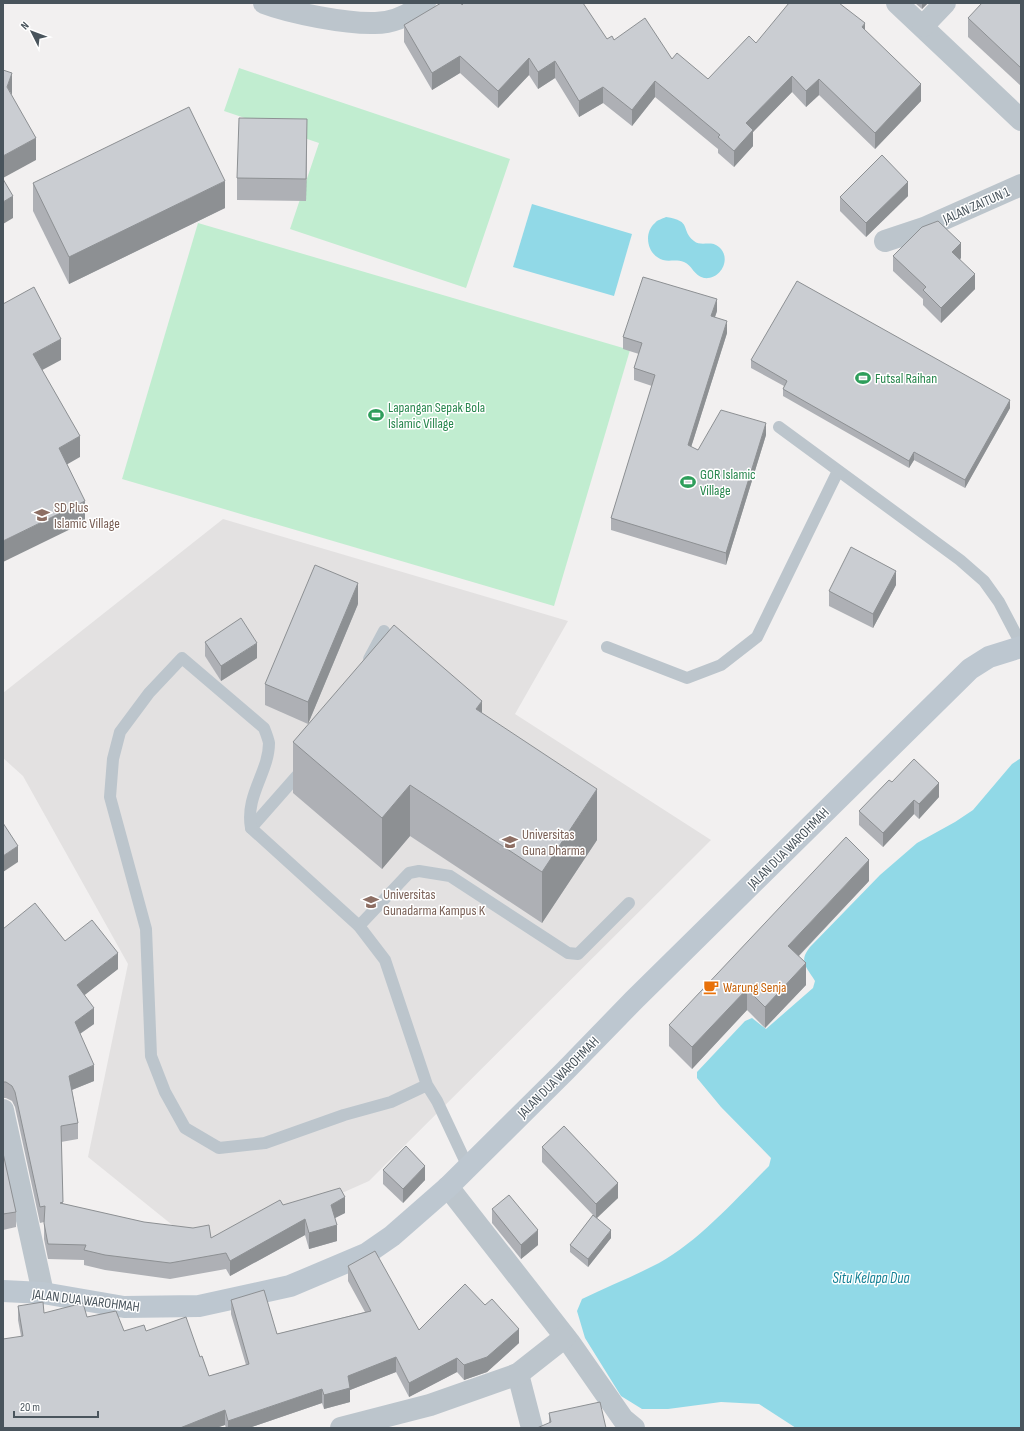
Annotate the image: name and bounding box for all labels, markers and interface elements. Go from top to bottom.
north arrow [12,12,52,52]
text: N [18,19,32,32]
street label: JALAN ZAITUN 1 [939,183,1012,228]
sports icon: Futsal Raihan [854,369,872,387]
place label: Futsal Raihan [875,370,937,387]
place label: Lapangan Sepak Bola Islamic Village [388,399,485,432]
sports icon: Lapangan Sepak Bola Islamic Village [367,406,385,424]
place label: GOR Islamic Village [700,466,756,499]
sports icon: GOR Islamic Village [679,473,697,491]
place label: SD Plus Islamic Village [54,499,120,532]
school or university icon: SD Plus Islamic Village [33,506,51,524]
street label: JALAN DUA WAROHMAH [743,804,833,893]
place label: Universitas Guna Dharma [522,826,585,859]
school or university icon: Universitas Guna Dharma [501,833,519,851]
place label: Universitas Gunadarma Kampus K [383,886,486,919]
school or university icon: Universitas Gunadarma Kampus K [362,893,380,911]
cafe icon: Warung Senja [702,978,720,996]
place label: Warung Senja [723,979,786,996]
street label: JALAN DUA WAROHMAH [513,1033,603,1122]
water label: Situ Kelapa Dua [833,1269,909,1288]
street label: JALAN DUA WAROHMAH [30,1285,141,1316]
scale bar [14,1393,98,1419]
text: 20 m [20,1400,40,1415]

